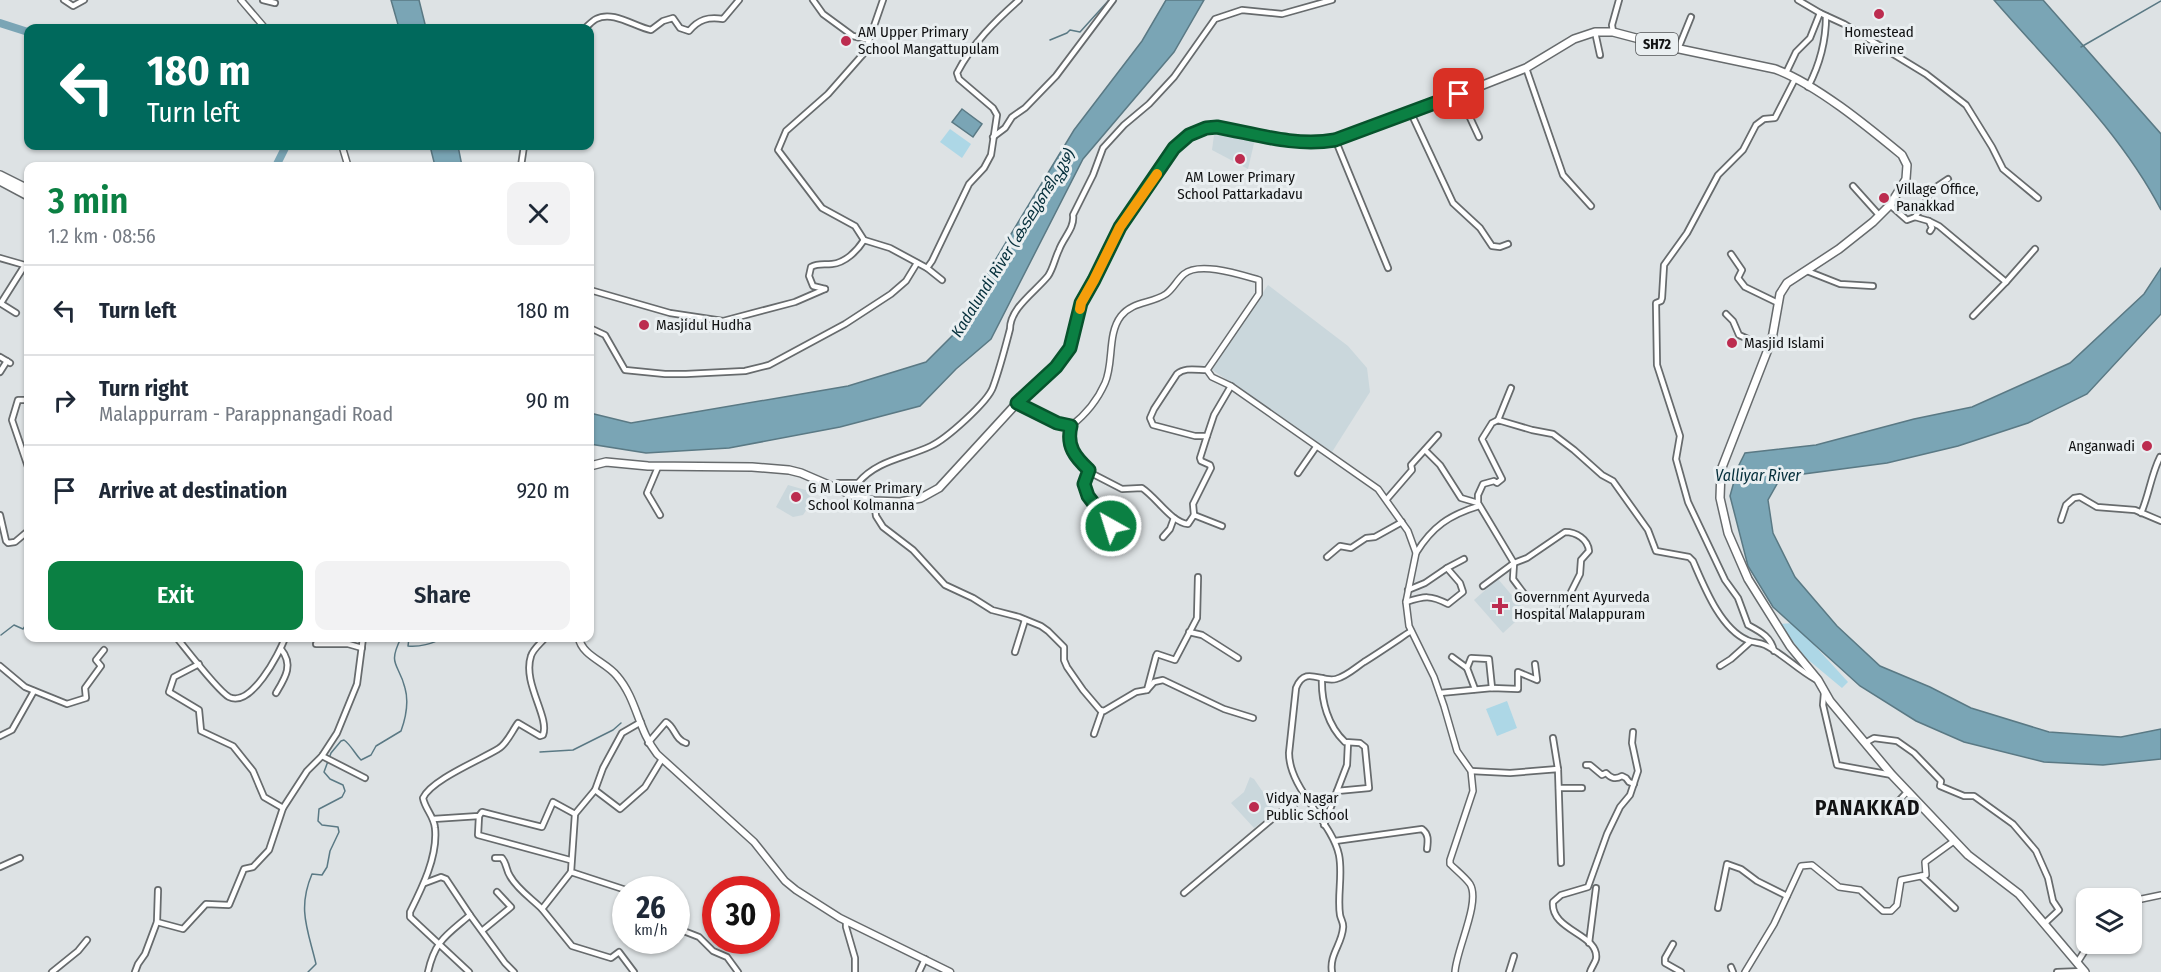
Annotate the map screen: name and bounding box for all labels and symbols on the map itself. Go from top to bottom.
marker: Homestead Riverine [1872,7,1886,21]
place label: AM Upper Primary School Mangattupulam [858,23,999,58]
place label: Homestead Riverine [1844,23,1914,58]
road number: SH72 [1636,33,1678,55]
marker: AM Upper Primary School Mangattupulam [839,34,853,48]
pin [1433,68,1484,119]
water label: Kadalundi River (കടലുണ്ടിപ്പുഴ) [947,145,1081,342]
marker: AM Lower Primary School Pattarkadavu [1233,152,1247,166]
place label: AM Lower Primary School Pattarkadavu [1177,168,1303,203]
place label: Village Office, Panakkad [1896,180,1979,215]
marker: Village Office, Panakkad [1877,191,1891,205]
place label: Masjidul Hudha [656,316,751,334]
marker: Masjidul Hudha [637,318,651,332]
place label: Masjid Islami [1744,334,1824,352]
marker: Masjid Islami [1725,336,1739,350]
place label: Anganwadi [2068,437,2135,455]
marker: Anganwadi [2140,439,2154,453]
water label: Valliyar River [1715,466,1801,485]
place label: G M Lower Primary School Kolmanna [808,479,922,514]
marker: G M Lower Primary School Kolmanna [789,490,803,504]
position arrow [1079,494,1143,558]
place label: Government Ayurveda Hospital Malappuram [1514,588,1650,623]
marker: Government Ayurveda Hospital Malappuram [1491,597,1509,615]
place label: Vidya Nagar Public School [1266,789,1349,824]
district label: PANAKKAD [1815,795,1921,821]
marker: Vidya Nagar Public School [1247,800,1261,814]
speed limit sign: 30 [702,876,780,954]

